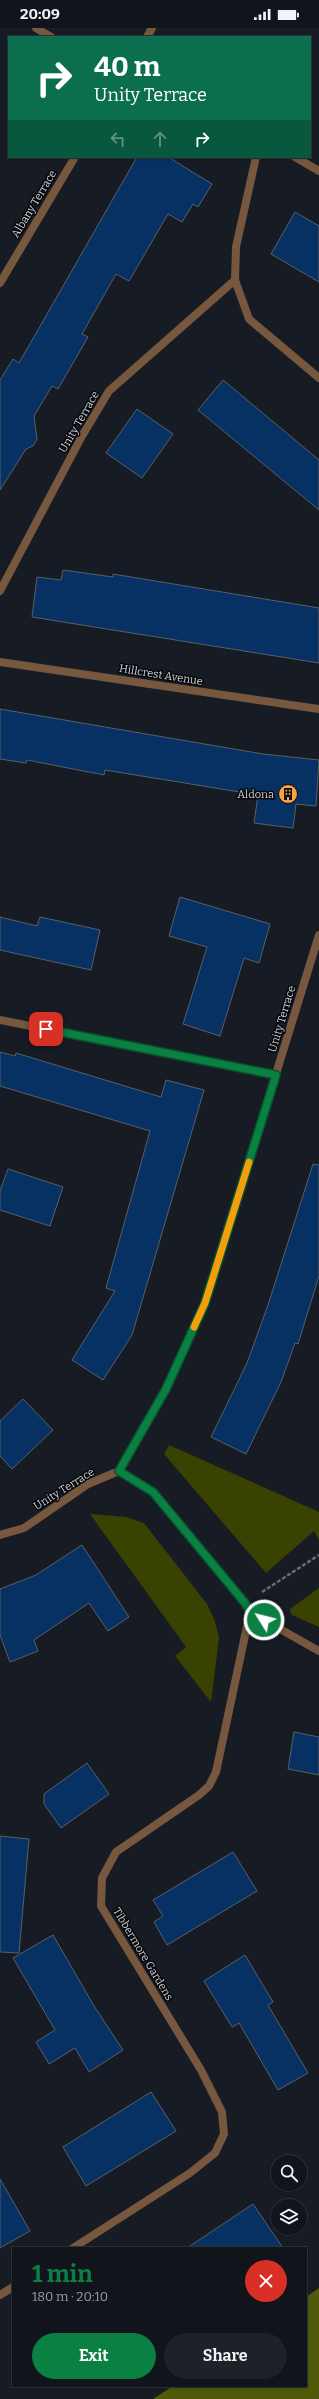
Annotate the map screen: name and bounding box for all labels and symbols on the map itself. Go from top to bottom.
street label: Albany Terrace [9,168,59,240]
street label: Unity Terrace [56,389,102,455]
street label: Hillcrest Avenue [118,662,204,688]
building icon: Aldona [277,783,299,805]
place label: Aldona [237,788,274,801]
street label: Unity Terrace [266,984,298,1054]
pin [29,1012,63,1046]
street label: Unity Terrace [31,1465,97,1513]
position arrow [243,1599,285,1641]
street label: Tibbermore Gardens [110,1905,176,2003]

